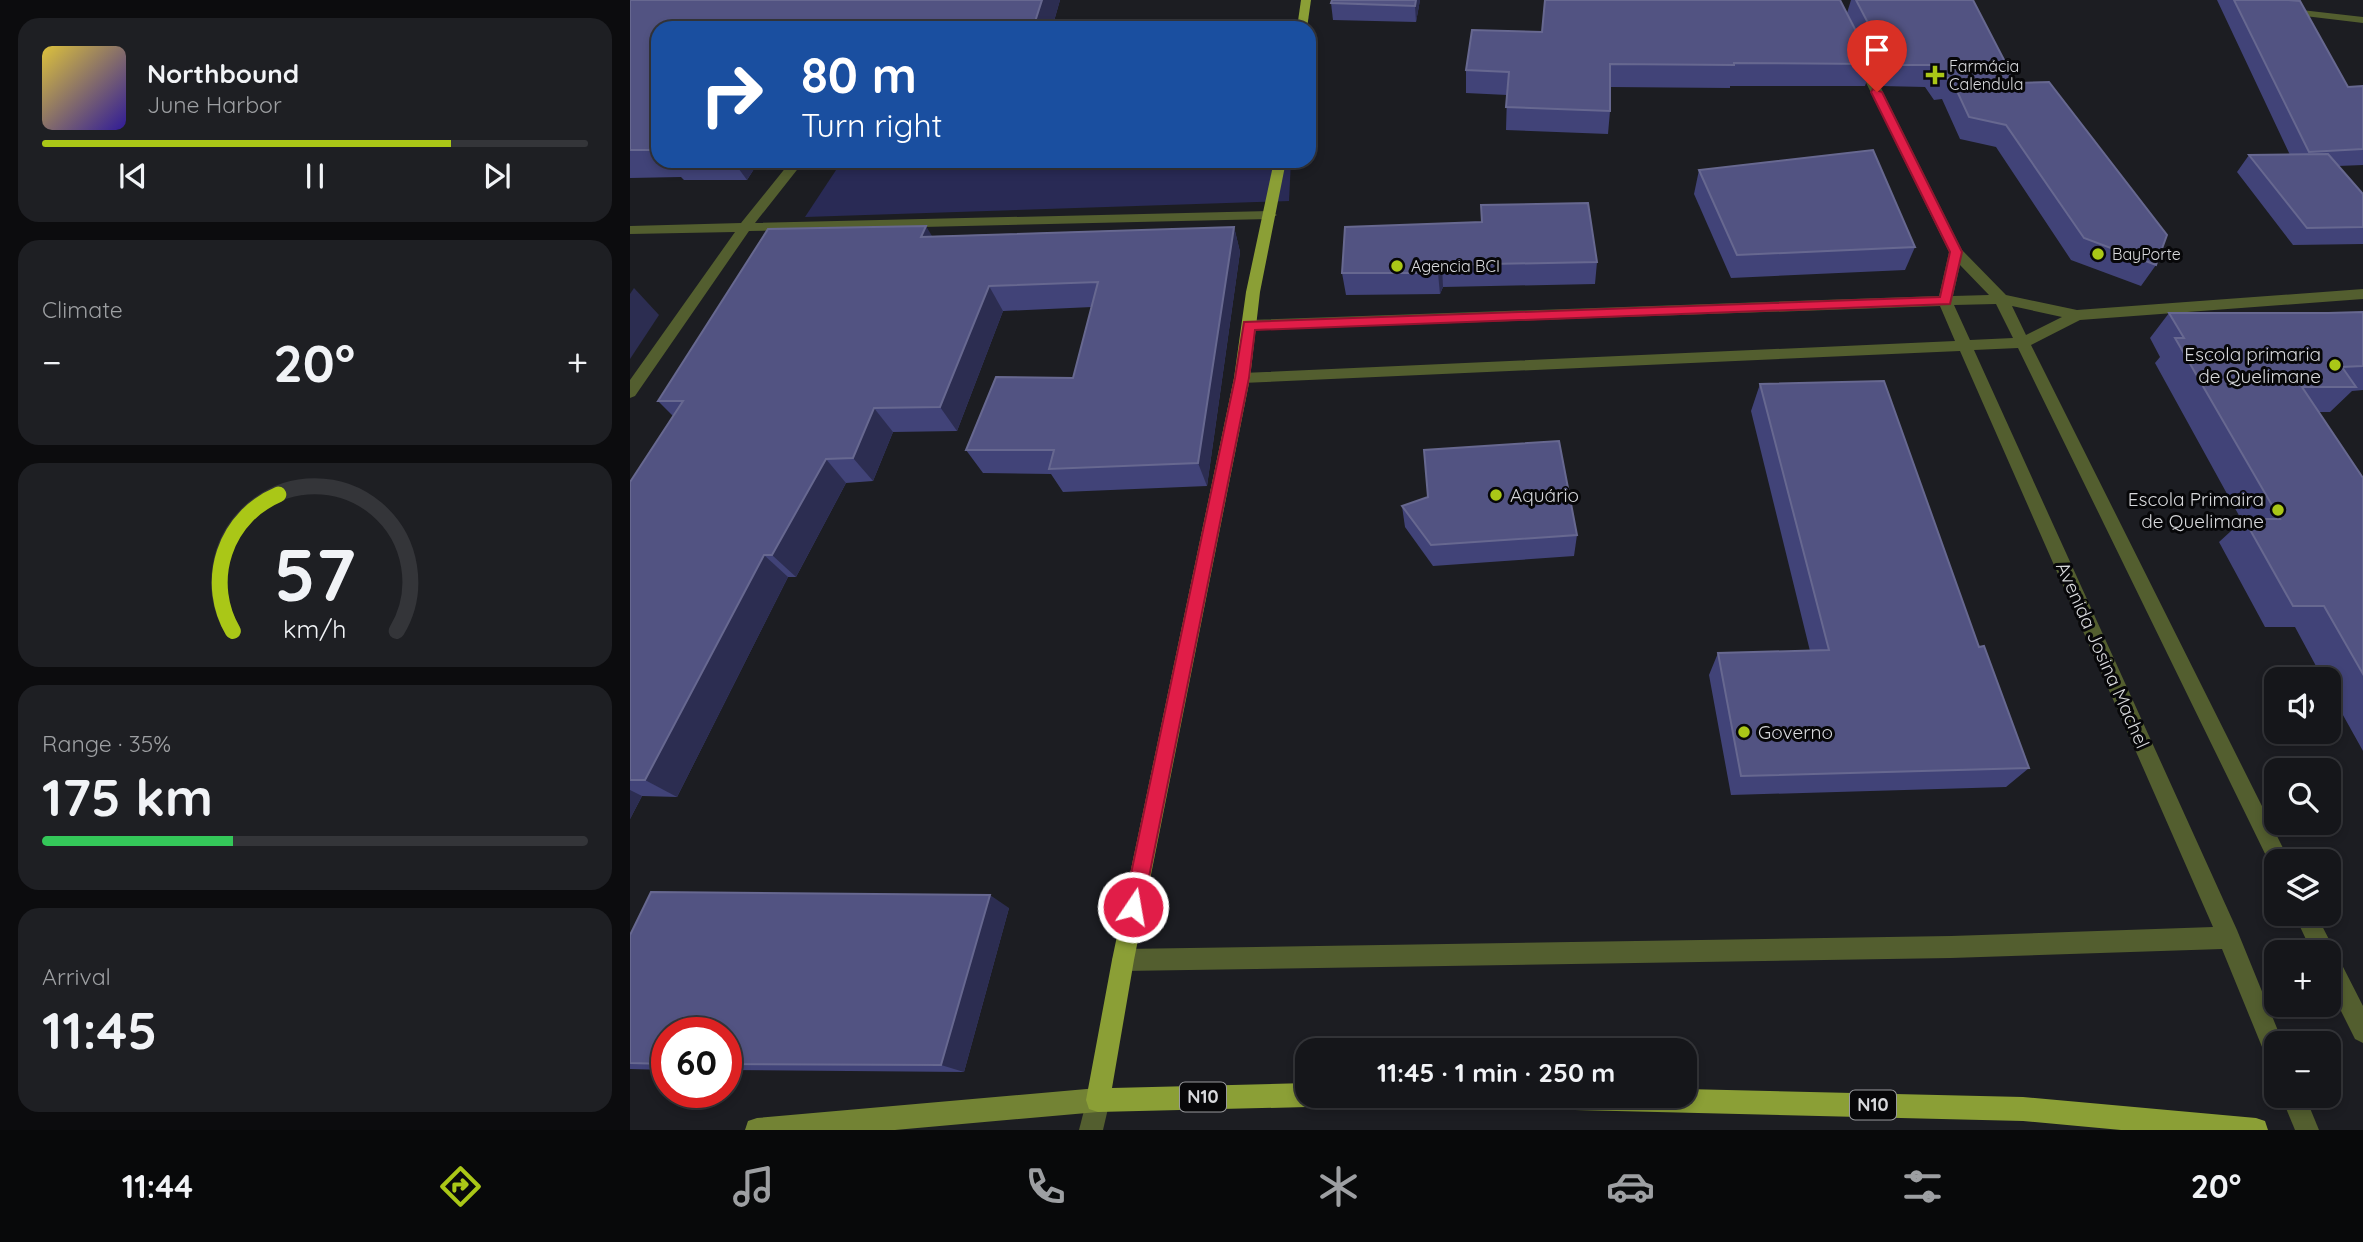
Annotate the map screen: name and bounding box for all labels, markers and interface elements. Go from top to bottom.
pin [1847,20,1907,92]
icon: arrive [1858,31,1896,69]
text: 80 m [801,44,917,105]
icon: right [686,49,777,140]
place label: Farmácia Calendula [1949,56,2023,94]
text: Northbound [147,57,299,90]
marker: Farmácia Calendula [1927,67,1943,83]
text: June Harbor [147,90,282,119]
text: Turn right [801,105,942,145]
icon: previous [114,157,152,195]
icon: pause [296,157,334,195]
icon: next [478,157,516,195]
place label: BayPorte [2112,244,2181,264]
marker: BayPorte [2090,246,2106,262]
place label: Agencia BCI [1411,256,1500,276]
marker: Agencia BCI [1389,258,1405,274]
text: Climate [42,295,123,324]
text: 20° [273,330,355,395]
text: − [42,338,62,386]
text: + [567,338,588,386]
place label: Escola primaria de Quelimane [2184,342,2321,388]
marker: Escola primaria de Quelimane [2327,357,2343,373]
place label: Aquário [1510,483,1579,507]
marker: Aquário [1488,487,1504,503]
place label: Escola Primaira de Quelimane [2128,487,2264,533]
marker: Escola Primaira de Quelimane [2270,502,2286,518]
text: 57 [274,528,356,619]
street label: Avenida Josina Machel [2051,558,2155,752]
text: km/h [283,613,347,644]
map controls [2264,667,2341,1108]
button: sound [2264,667,2341,744]
place label: Governo [1758,720,1833,744]
marker: Governo [1736,724,1752,740]
text: Range · 35% [42,729,171,758]
button: search [2264,758,2341,835]
text: 175 km [42,764,213,829]
button: layers [2264,849,2341,926]
position arrow [1096,870,1170,944]
button: + [2264,940,2341,1017]
text: Arrival [42,962,111,991]
text: 11:45 [42,997,157,1062]
speed limit sign: 60 [651,1017,742,1108]
button: − [2264,1031,2341,1108]
text: 11:45 · 1 min · 250 m [1377,1056,1615,1089]
road number: N10 [1180,1082,1226,1112]
road number: N10 [1850,1090,1896,1120]
icon: directions [436,1162,485,1211]
icon: music [729,1162,778,1211]
icon: phone [1021,1162,1070,1211]
icon: climate [1314,1162,1363,1211]
icon: car [1606,1162,1655,1211]
icon: filters [1898,1162,1947,1211]
text: 11:44 [122,1166,193,1206]
text: 20° [2191,1166,2241,1206]

